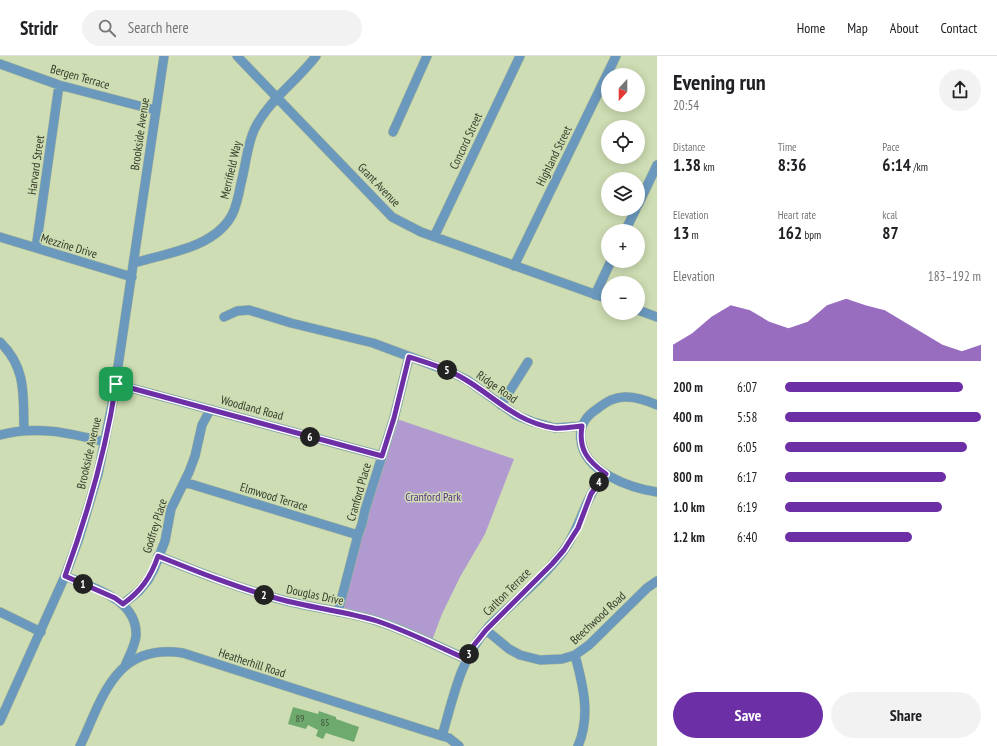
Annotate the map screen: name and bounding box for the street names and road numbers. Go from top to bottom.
street label: Bergen Terrace [49,61,112,92]
street label: Brookside Avenue [127,97,152,171]
street label: Concord Street [446,109,485,171]
street label: Highland Street [533,123,575,188]
street label: Harvard Street [24,134,47,196]
street label: Merrifield Way [217,139,245,200]
street label: Grant Avenue [355,160,404,210]
street label: Mezzine Drive [39,230,99,261]
street label: Ridge Road [474,367,521,406]
street label: Woodland Road [219,392,285,423]
street label: Brookside Avenue [73,415,104,490]
street label: Cranford Place [343,461,374,523]
street label: Elmwood Terrace [238,479,310,514]
street label: Godfrey Place [139,497,170,555]
street label: Carlton Terrace [480,565,534,619]
street label: Douglas Drive [285,581,345,608]
street label: Beechwood Road [567,588,629,647]
street label: Heatherhill Road [217,645,288,680]

